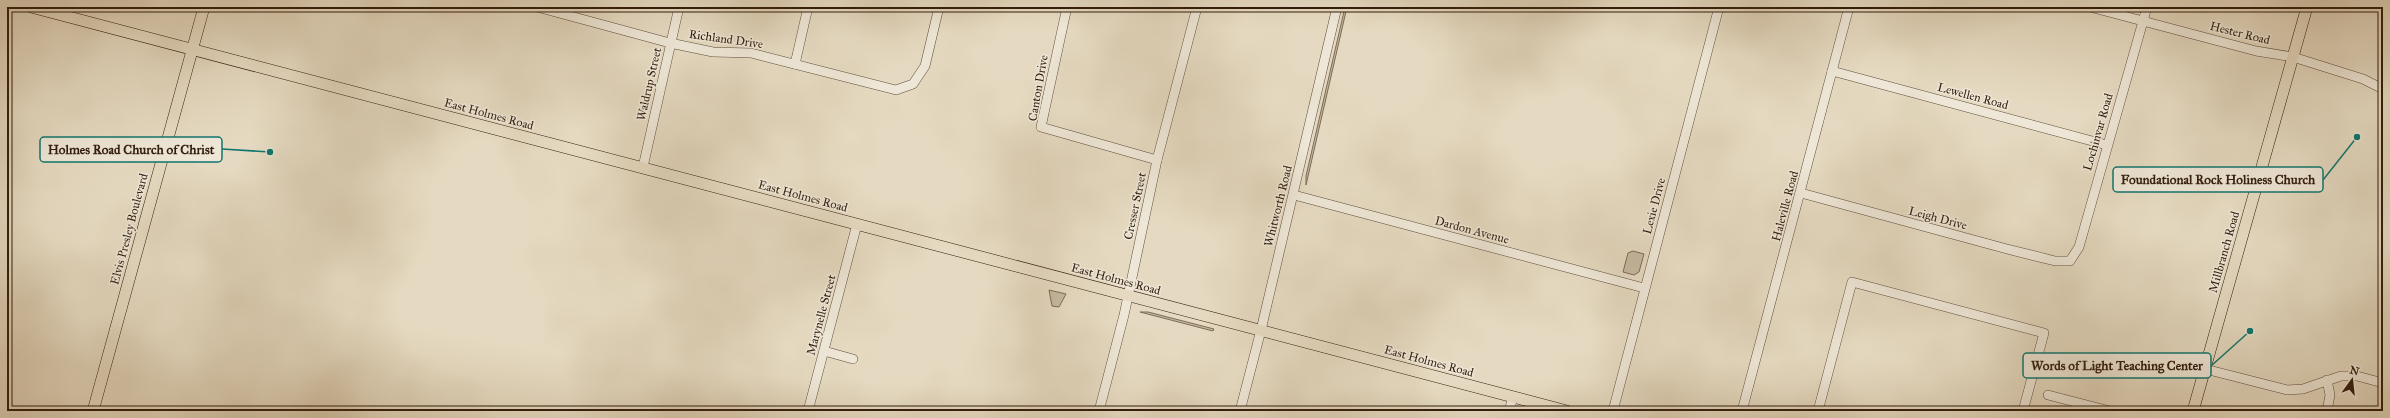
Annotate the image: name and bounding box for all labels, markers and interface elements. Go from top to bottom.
street label: Hester Road [2208,19,2272,47]
street label: Richland Drive [688,27,764,51]
street label: Waldrup Street [634,45,664,122]
street label: Canton Drive [1025,54,1051,122]
street label: Lewellen Road [1936,80,2010,112]
street label: Lochinvar Road [2080,92,2116,172]
street label: East Holmes Road [443,95,535,133]
callout: Holmes Road Church of Christ [40,137,222,162]
text: Holmes Road Church of Christ [48,142,215,158]
street label: Whitworth Road [1261,164,1295,248]
callout: Foundational Rock Holiness Church [2113,167,2323,192]
street label: Haleville Road [1769,169,1801,243]
street label: Cresser Street [1121,170,1149,241]
street label: Elvis Presley Boulevard [107,172,151,286]
text: Foundational Rock Holiness Church [2121,172,2316,188]
street label: Lexie Drive [1640,176,1668,236]
street label: East Holmes Road [757,177,849,215]
street label: Leigh Drive [1907,204,1969,233]
street label: Millbranch Road [2206,210,2242,294]
street label: Dardon Avenue [1433,213,1511,247]
street label: East Holmes Road [1070,260,1162,298]
street label: Marynelle Street [804,272,839,357]
street label: East Holmes Road [1383,342,1475,380]
callout: Words of Light Teaching Center [2023,353,2211,378]
text: Words of Light Teaching Center [2031,358,2204,374]
north arrow [2332,360,2372,400]
text: N [2348,363,2361,378]

